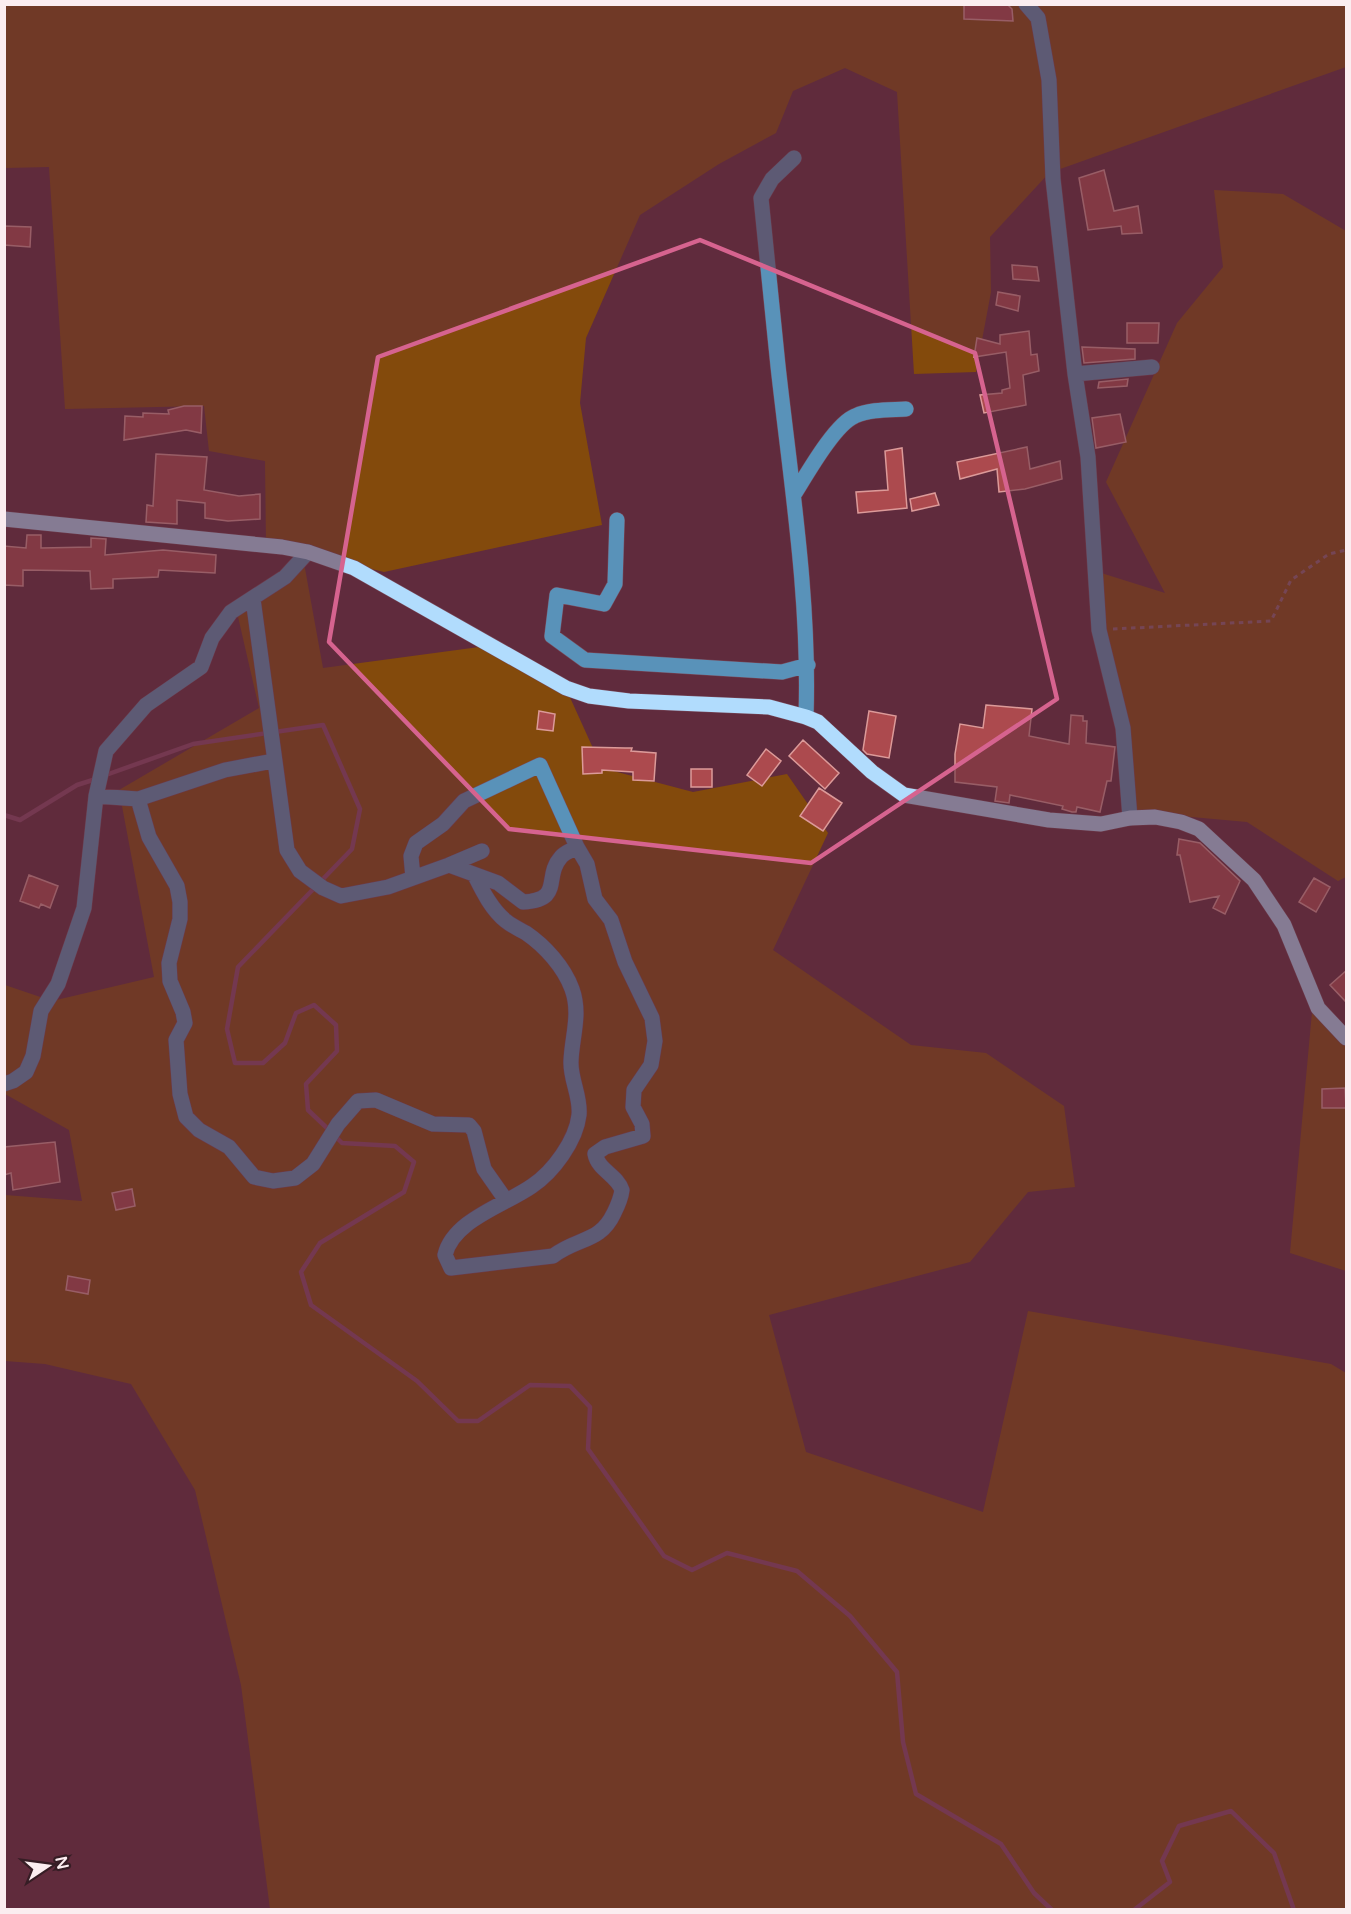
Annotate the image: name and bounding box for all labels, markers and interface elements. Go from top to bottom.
north arrow [18,1836,78,1896]
text: N [50,1854,73,1871]

